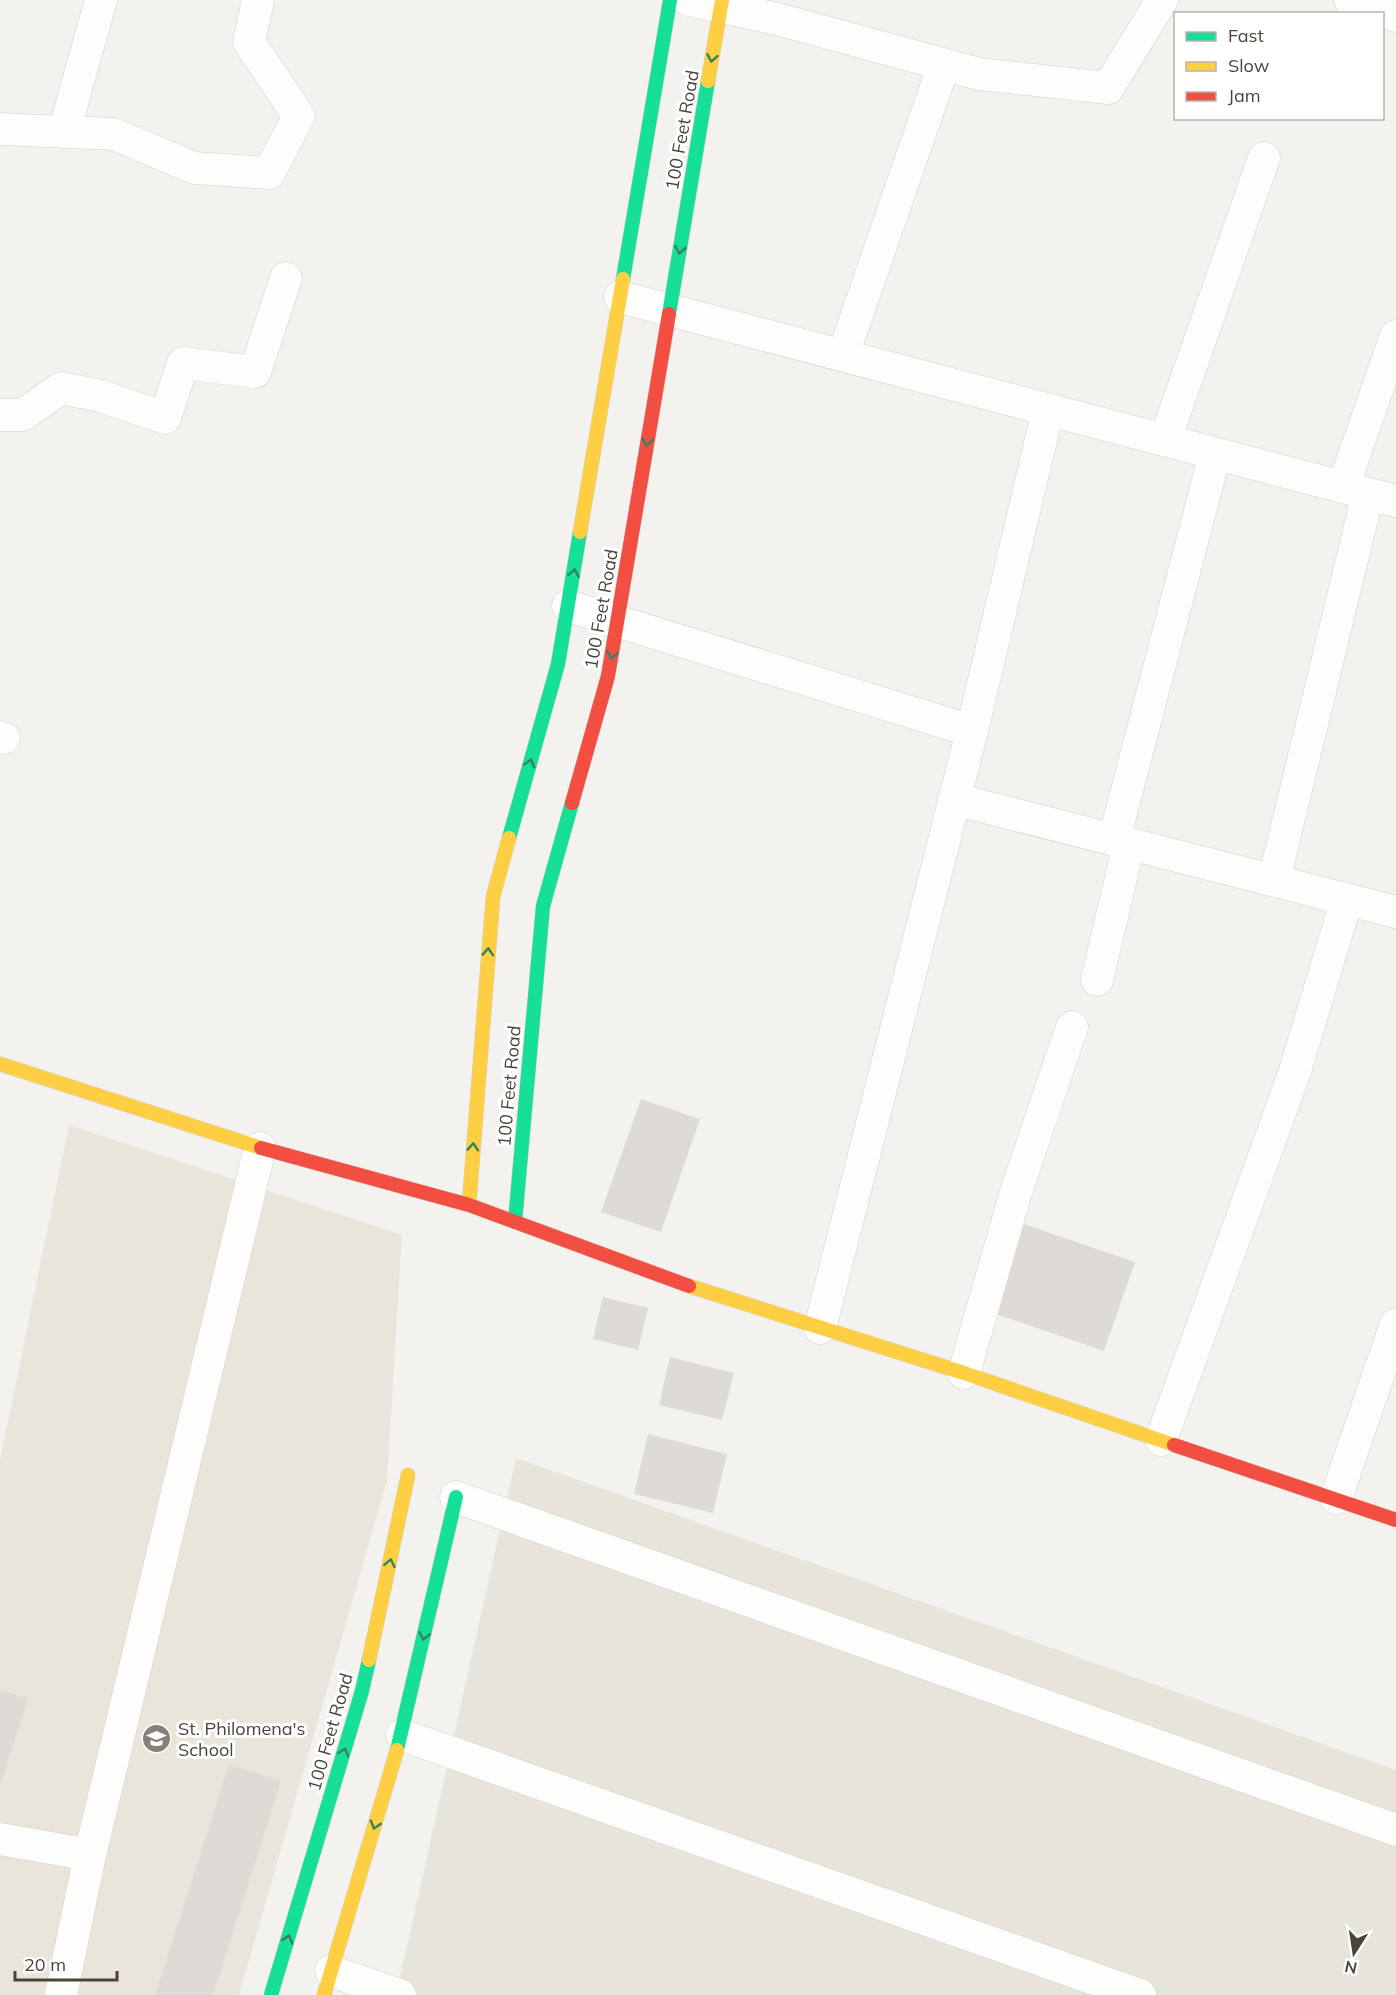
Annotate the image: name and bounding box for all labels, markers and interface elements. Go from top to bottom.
legend [1174,12,1384,120]
text: Fast [1228,24,1264,47]
one-way arrow [706,52,719,62]
text: Slow [1228,54,1270,77]
street label: 100 Feet Road [660,68,704,192]
text: Jam [1228,84,1261,107]
one-way arrow [674,245,686,255]
one-way arrow [642,438,654,447]
street label: 100 Feet Road [579,547,623,671]
one-way arrow [567,568,580,578]
one-way arrow [606,651,618,660]
one-way arrow [523,758,536,768]
one-way arrow [481,948,494,957]
street label: 100 Feet Road [492,1024,526,1148]
one-way arrow [466,1142,479,1151]
one-way arrow [382,1558,395,1568]
one-way arrow [419,1631,432,1641]
street label: 100 Feet Road [302,1670,358,1794]
place label: St. Philomena's School [178,1717,306,1761]
school or university icon: St. Philomena's School [141,1722,173,1754]
one-way arrow [337,1747,349,1758]
one-way arrow [370,1819,382,1830]
north arrow [1324,1923,1384,1983]
one-way arrow [281,1934,293,1945]
scale bar [15,1944,117,1982]
text: 20 m [24,1953,66,1976]
text: N [1343,1957,1359,1979]

